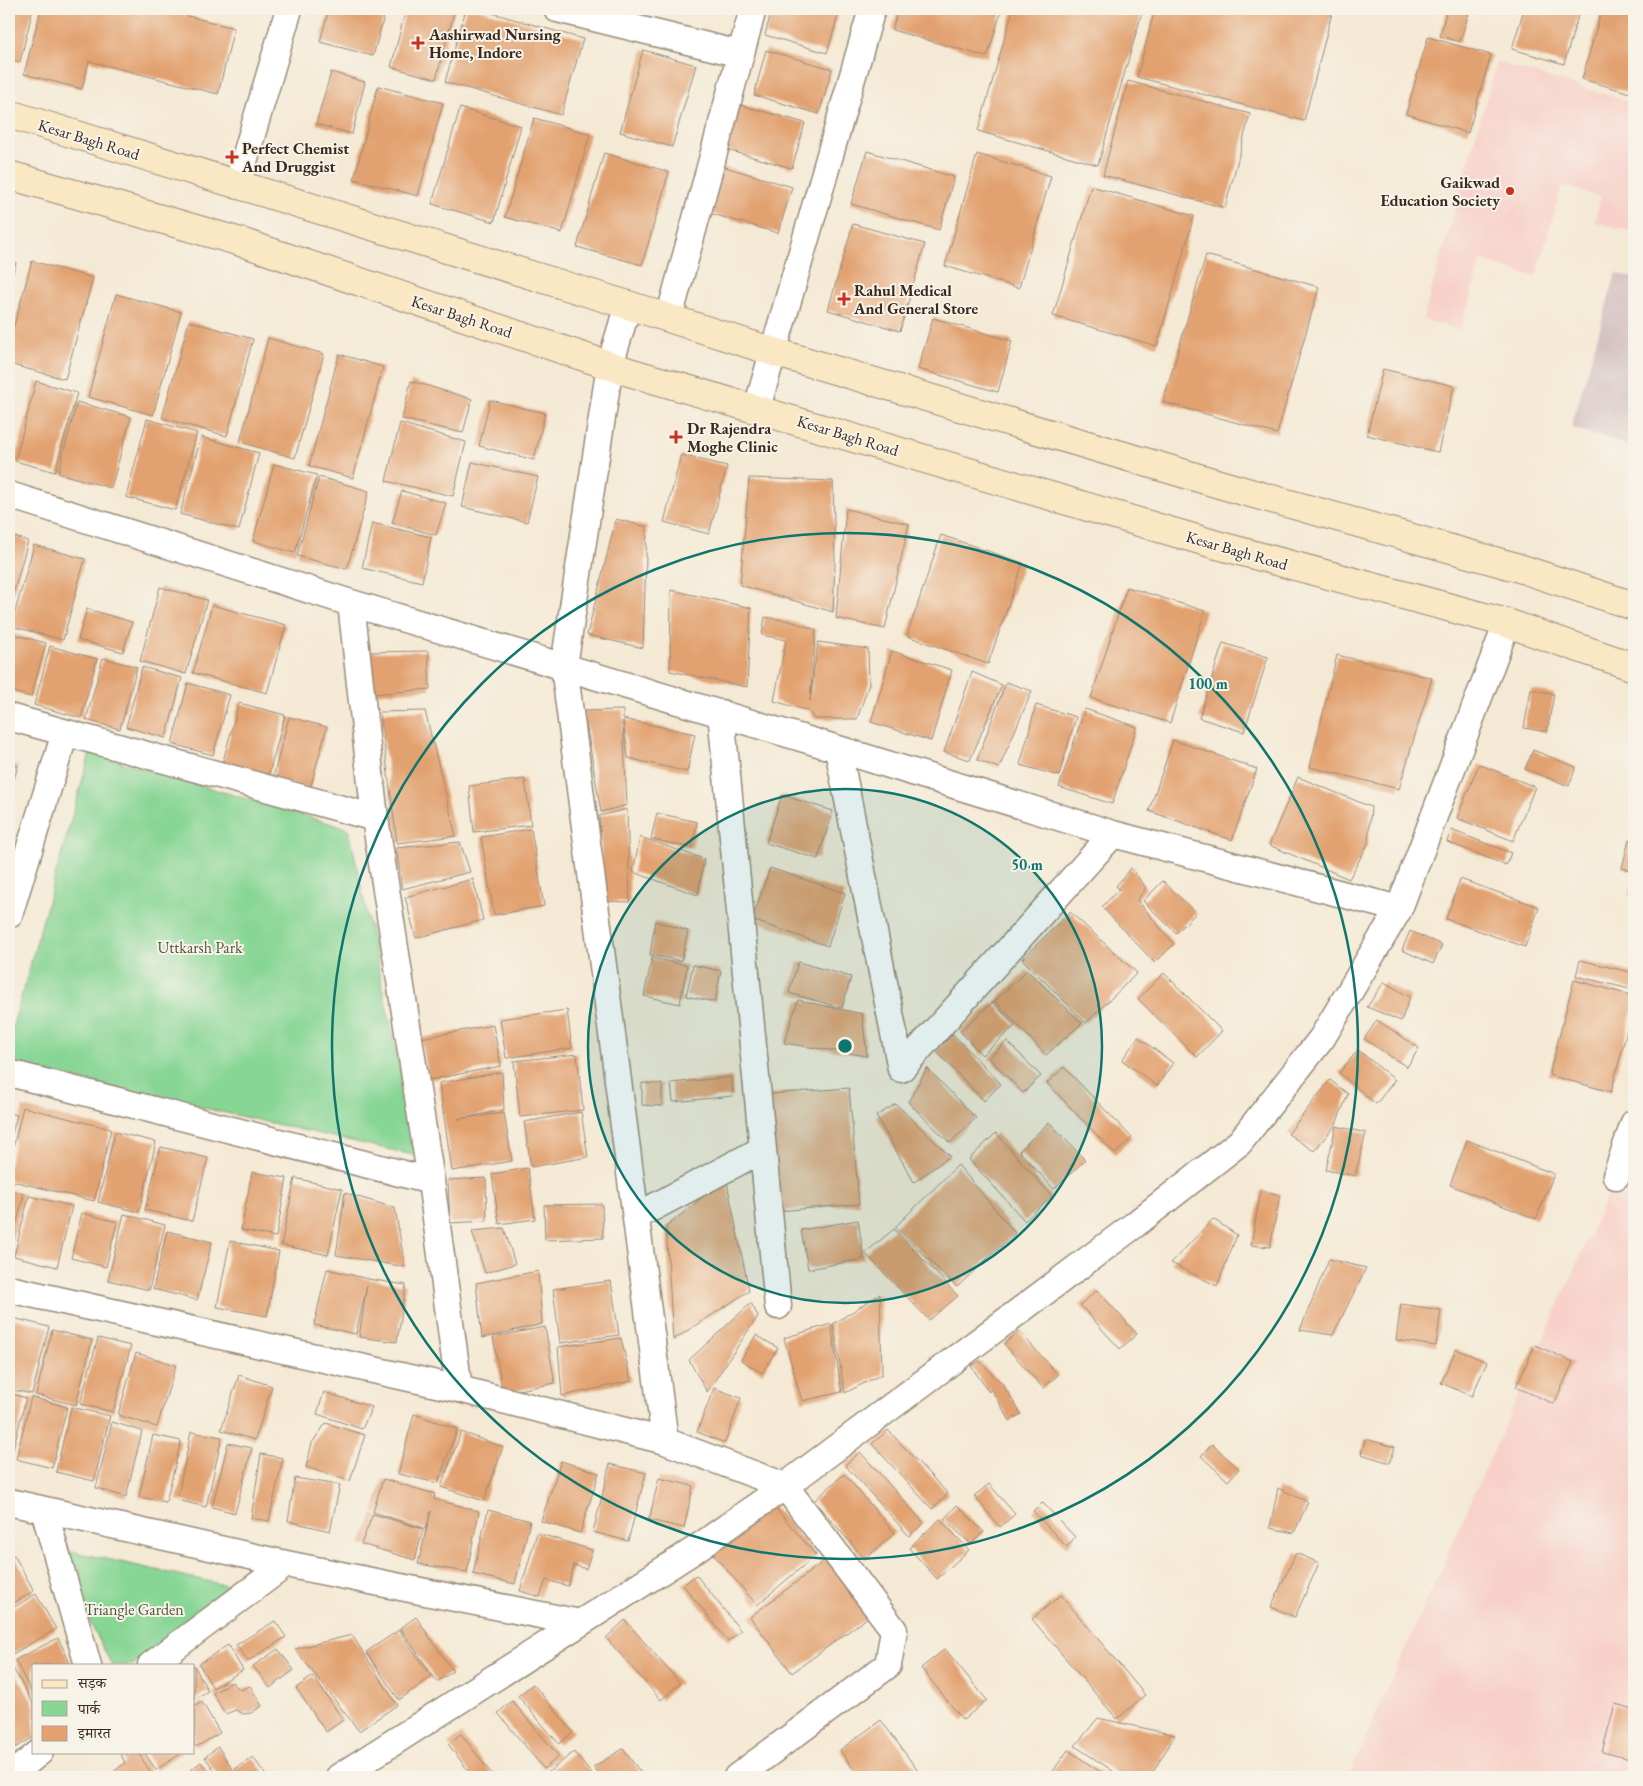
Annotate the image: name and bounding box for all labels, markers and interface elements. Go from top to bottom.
place label: Aashirwad Nursing Home, Indore [428,24,562,63]
marker: Aashirwad Nursing Home, Indore [411,36,425,50]
street label: Kesar Bagh Road [36,114,143,165]
place label: Perfect Chemist And Druggist [241,138,349,177]
marker: Perfect Chemist And Druggist [226,151,238,163]
place label: Gaikwad Education Society [1381,172,1500,211]
marker: Gaikwad Education Society [1504,185,1516,197]
place label: Rahul Medical And General Store [853,280,978,319]
street label: Kesar Bagh Road [409,290,516,343]
marker: Rahul Medical And General Store [838,293,850,305]
street label: Kesar Bagh Road [795,410,902,461]
place label: Dr Rajendra Moghe Clinic [687,418,778,457]
marker: Dr Rajendra Moghe Clinic [669,430,683,444]
street label: Kesar Bagh Road [1184,526,1291,575]
text: 100 m [1188,674,1228,693]
text: 50 m [1011,855,1043,874]
park label: Uttkarsh Park [158,937,243,958]
centre of rings [836,1037,854,1055]
park label: Triangle Garden [84,1599,184,1620]
legend [32,1664,195,1754]
text: सड़क [77,1673,107,1692]
text: पार्क [77,1699,101,1718]
text: इमारत [77,1723,112,1742]

